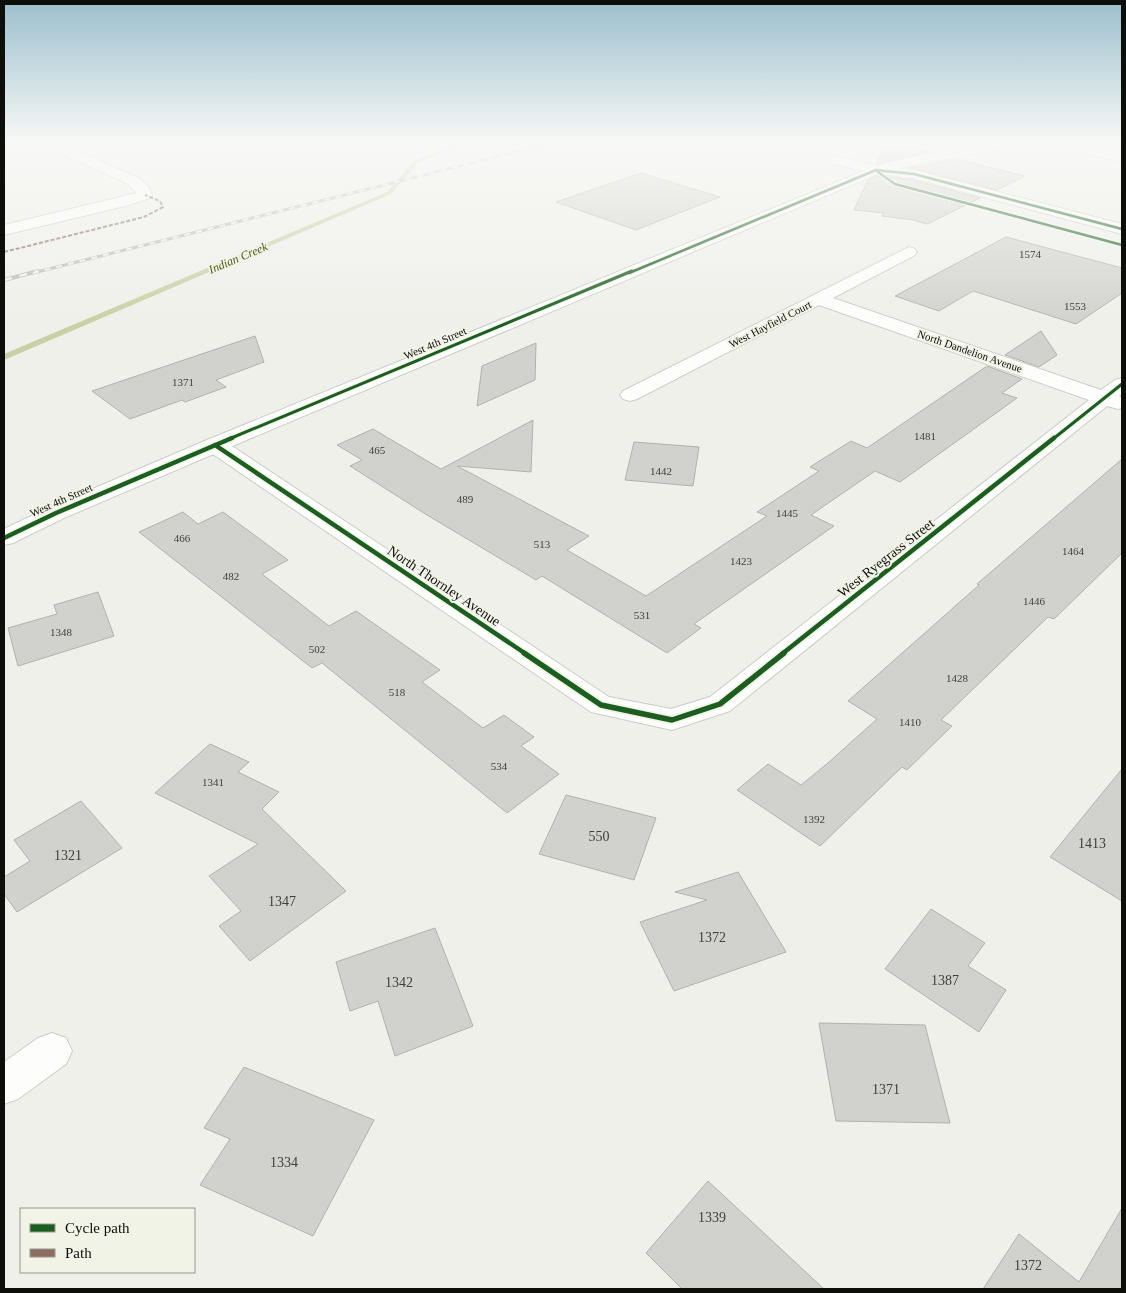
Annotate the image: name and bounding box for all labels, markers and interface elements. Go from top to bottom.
water label: Indian Creek [206,239,270,277]
house number: 1574 [1019,248,1042,260]
street label: West Hayfield Court [727,298,813,350]
house number: 1553 [1064,300,1087,312]
street label: West 4th Street [402,324,468,362]
street label: North Dandelion Avenue [916,327,1024,375]
house number: 1371 [172,376,194,388]
house number: 1481 [914,430,936,442]
house number: 465 [369,444,386,456]
house number: 1442 [650,465,672,477]
street label: West 4th Street [28,481,94,519]
house number: 489 [457,493,474,505]
house number: 1445 [776,507,799,519]
street label: West Ryegrass Street [835,516,937,600]
house number: 466 [174,532,191,544]
house number: 513 [534,538,551,550]
street label: North Thornley Avenue [385,543,503,629]
house number: 1464 [1062,545,1085,557]
house number: 1423 [730,555,753,567]
house number: 482 [223,570,239,582]
house number: 1446 [1023,595,1046,607]
house number: 531 [634,609,650,621]
house number: 1348 [50,626,73,638]
house number: 502 [309,643,325,655]
house number: 1428 [946,672,969,684]
house number: 518 [389,686,406,698]
house number: 1410 [899,716,922,728]
house number: 534 [491,760,508,772]
house number: 1341 [202,776,224,788]
house number: 1392 [803,813,825,825]
house number: 550 [589,829,610,844]
house number: 1413 [1078,836,1106,851]
house number: 1321 [54,848,82,863]
house number: 1347 [268,894,296,909]
house number: 1372 [698,930,726,945]
house number: 1387 [931,973,959,988]
house number: 1342 [385,975,413,990]
house number: 1371 [872,1082,900,1097]
house number: 1334 [270,1155,298,1170]
legend [20,1208,195,1273]
house number: 1339 [698,1210,726,1225]
text: Cycle path [65,1220,130,1236]
text: Path [65,1245,92,1261]
house number: 1372 [1014,1258,1042,1273]

